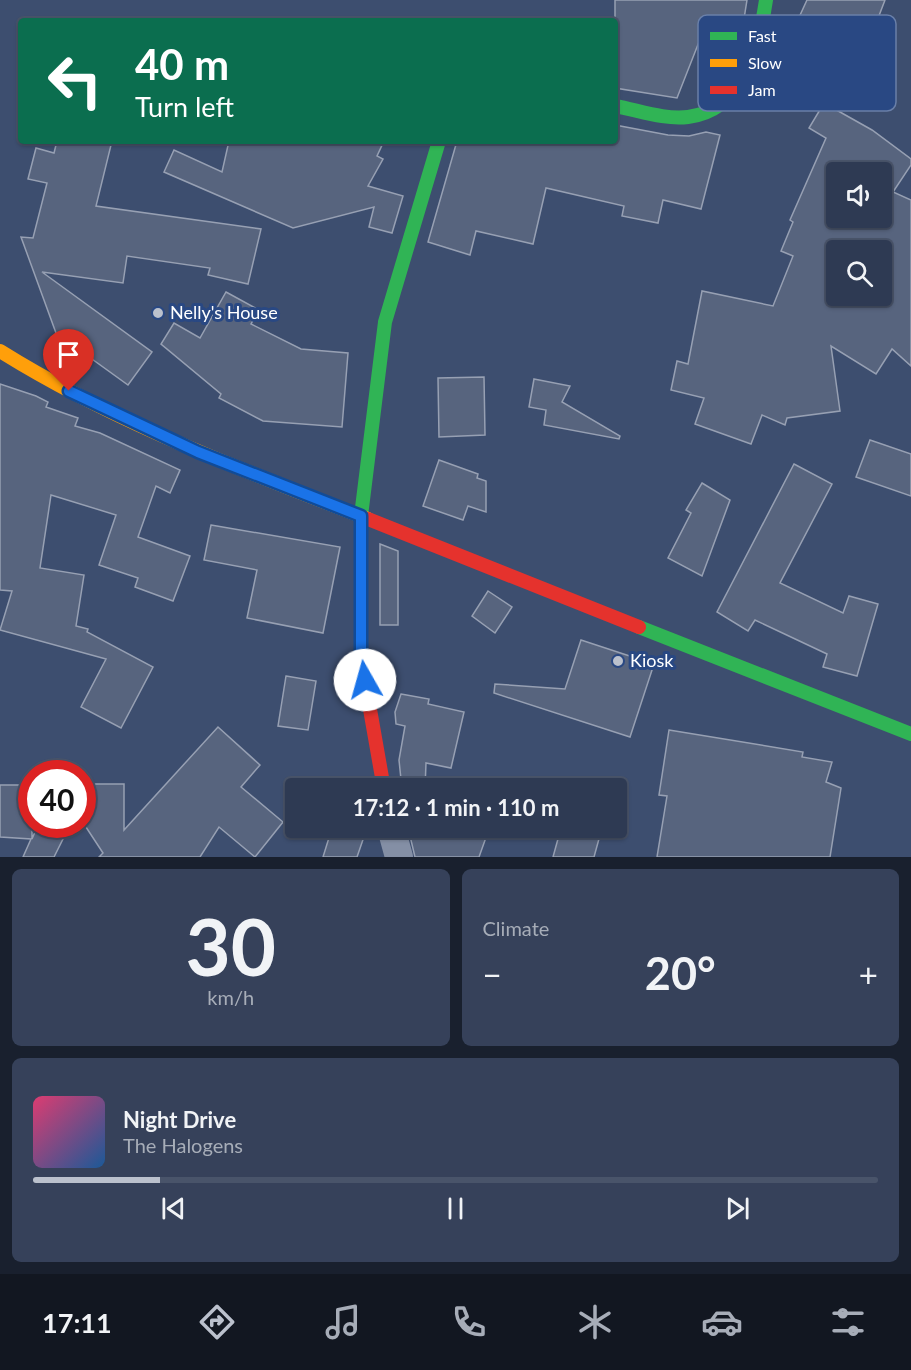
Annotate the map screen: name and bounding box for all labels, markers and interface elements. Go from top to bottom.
legend [698,15,896,111]
text: Fast [748,26,777,45]
text: 40 m [135,39,229,89]
icon: left [36,42,114,120]
text: Slow [748,53,782,72]
text: Jam [748,80,776,99]
text: Turn left [135,90,234,123]
map controls [826,162,892,306]
button: sound [826,162,892,228]
button: search [826,240,892,306]
place label: Nelly's House [170,301,278,323]
marker: Nelly's House [151,306,165,320]
pin [43,329,94,391]
icon: arrive [52,338,85,371]
position arrow [333,648,397,712]
place label: Kiosk [630,649,674,671]
marker: Kiosk [611,654,625,668]
speed limit sign: 40 [18,760,96,838]
text: 17:12 · 1 min · 110 m [353,794,559,821]
text: 30 [186,899,276,993]
text: Climate [483,916,549,940]
text: 20° [645,946,716,1000]
text: − [483,954,502,994]
text: + [859,954,878,994]
text: km/h [207,985,254,1009]
text: Night Drive [123,1106,236,1133]
text: The Halogens [123,1133,243,1157]
icon: previous [157,1192,190,1225]
icon: pause [439,1192,472,1225]
icon: next [721,1192,754,1225]
icon: directions [196,1301,238,1343]
icon: music [322,1301,364,1343]
icon: phone [448,1301,490,1343]
icon: climate [574,1301,616,1343]
icon: car [701,1301,743,1343]
icon: filters [827,1301,869,1343]
text: 17:11 [42,1306,112,1339]

